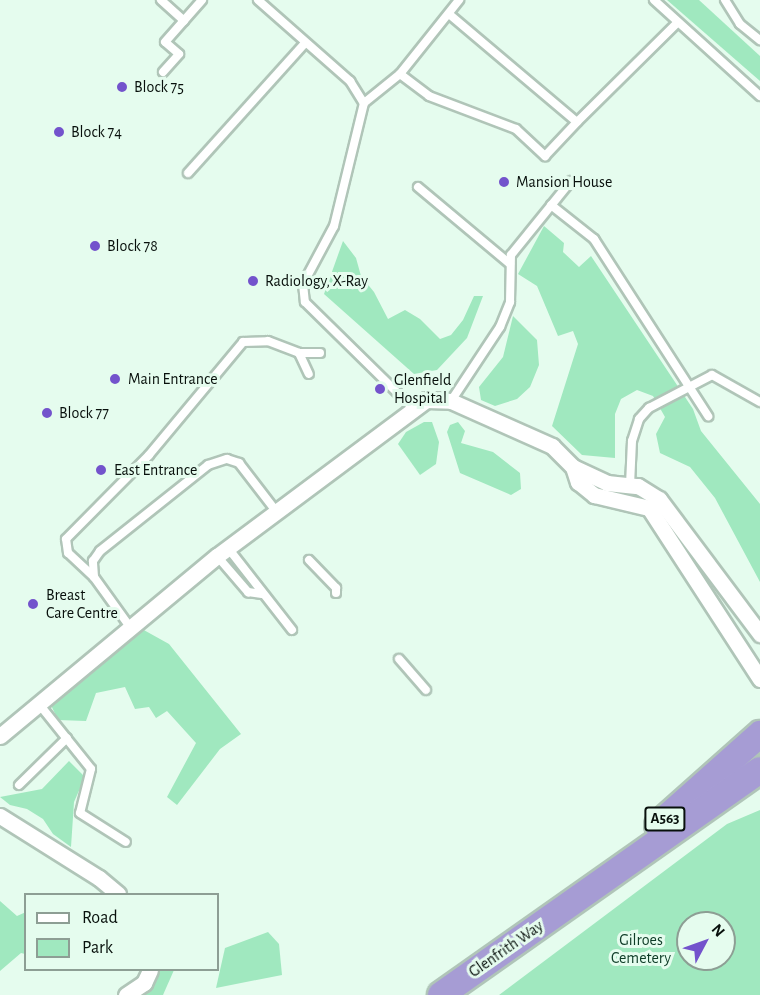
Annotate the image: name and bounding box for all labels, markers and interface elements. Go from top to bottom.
place label: Block 75 [134,77,184,97]
marker: Block 75 [115,80,129,94]
place label: Block 74 [71,122,122,142]
marker: Block 74 [52,125,66,139]
place label: Mansion House [516,172,612,192]
marker: Mansion House [497,175,511,189]
place label: Block 78 [107,236,158,256]
marker: Block 78 [88,239,102,253]
place label: Radiology, X-Ray [265,271,368,291]
marker: Radiology, X-Ray [246,274,260,288]
place label: Main Entrance [128,369,218,389]
marker: Main Entrance [106,370,124,388]
place label: Glenfield Hospital [394,370,451,408]
marker: Glenfield Hospital [371,380,389,398]
place label: Block 77 [59,403,109,423]
marker: Block 77 [40,406,54,420]
place label: East Entrance [114,460,197,480]
marker: East Entrance [92,461,110,479]
place label: Breast Care Centre [46,585,118,623]
marker: Breast Care Centre [24,595,42,613]
road number: A563 [644,807,686,831]
legend [24,893,219,971]
text: Road [82,909,118,927]
north arrow [676,911,736,971]
street label: Glenfrith Way [465,916,547,982]
text: N [708,921,728,940]
park label: Gilroes Cemetery [611,930,671,968]
text: Park [82,939,113,957]

